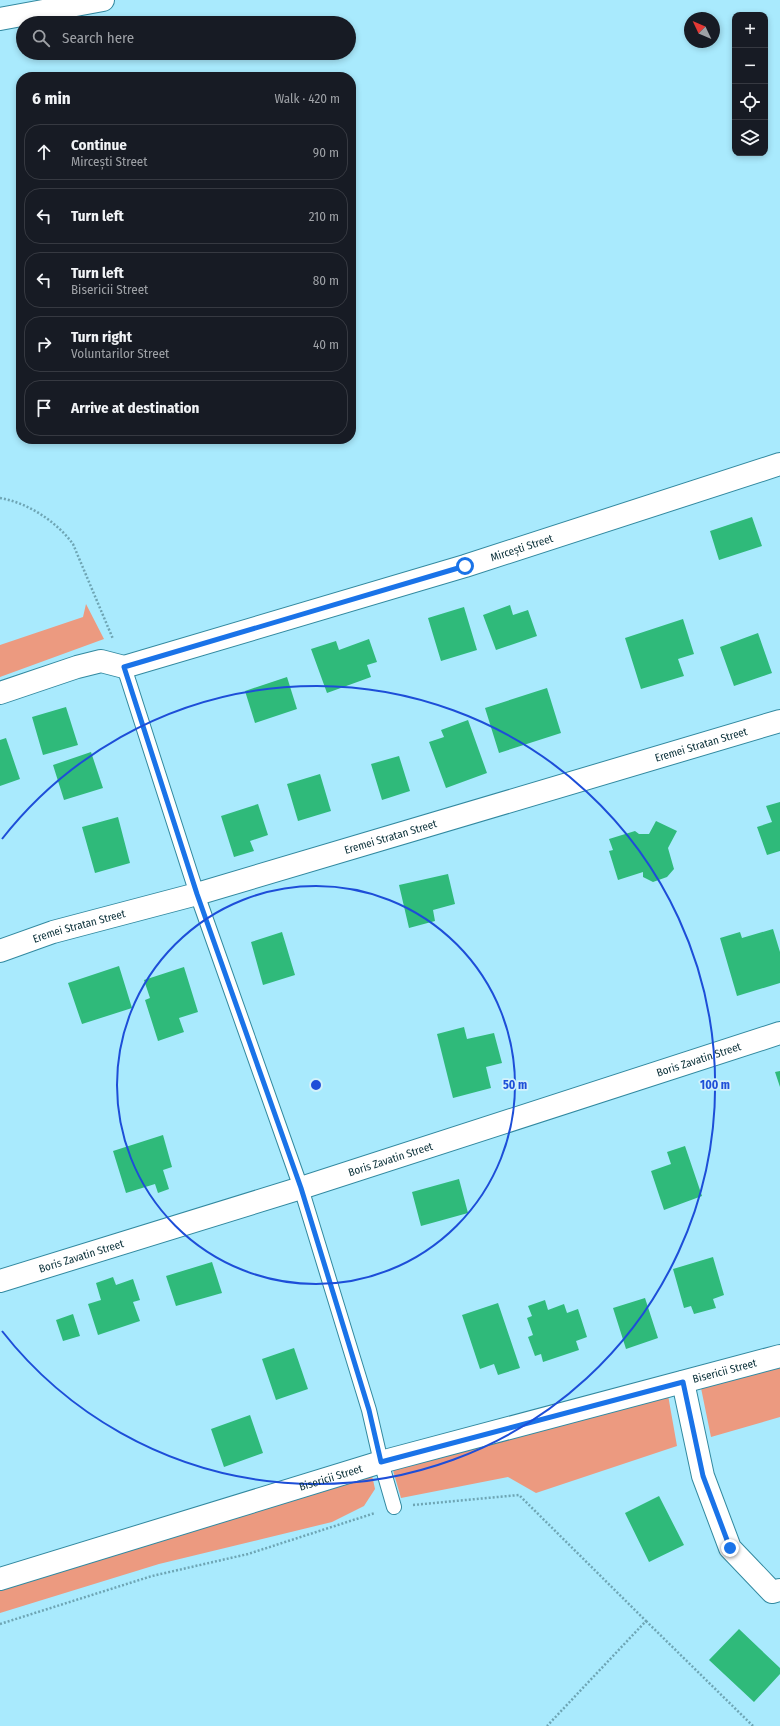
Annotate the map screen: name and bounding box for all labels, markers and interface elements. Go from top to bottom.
north arrow [684,12,720,48]
map controls [732,12,768,156]
button: + [732,12,768,48]
search box [16,16,356,60]
icon: search [30,27,52,49]
text: Search here [62,29,134,47]
button: − [732,48,768,84]
button: locate [732,84,768,120]
text: 6 min [32,88,71,109]
text: Walk · 420 m [274,91,340,106]
button: layers [732,120,768,156]
text: Continue [71,136,127,154]
icon: ahead [33,141,55,163]
text: 90 m [313,145,339,160]
text: Mircești Street [71,154,148,169]
icon: left [33,205,55,227]
text: Turn left [71,207,124,225]
text: 210 m [309,209,339,224]
text: Turn left [71,264,124,282]
icon: left [33,269,55,291]
text: 80 m [313,273,339,288]
text: Bisericii Street [71,282,148,297]
text: Turn right [71,328,132,346]
icon: right [33,333,55,355]
text: 40 m [313,337,339,352]
text: Voluntarilor Street [71,346,169,361]
icon: arrive [33,397,55,419]
text: Arrive at destination [71,399,199,417]
street label: Mircești Street [489,531,555,564]
route start [456,557,474,575]
street label: Eremei Stratan Street [653,724,749,764]
street label: Eremei Stratan Street [343,817,439,856]
street label: Eremei Stratan Street [31,907,127,945]
street label: Boris Zavatin Street [655,1039,743,1079]
centre of rings [309,1078,323,1092]
text: 50 m [503,1078,527,1092]
text: 100 m [700,1078,730,1092]
street label: Boris Zavatin Street [347,1139,435,1179]
street label: Boris Zavatin Street [37,1237,126,1275]
street label: Bisericii Street [691,1356,758,1385]
street label: Bisericii Street [298,1461,364,1493]
route end [721,1539,739,1557]

